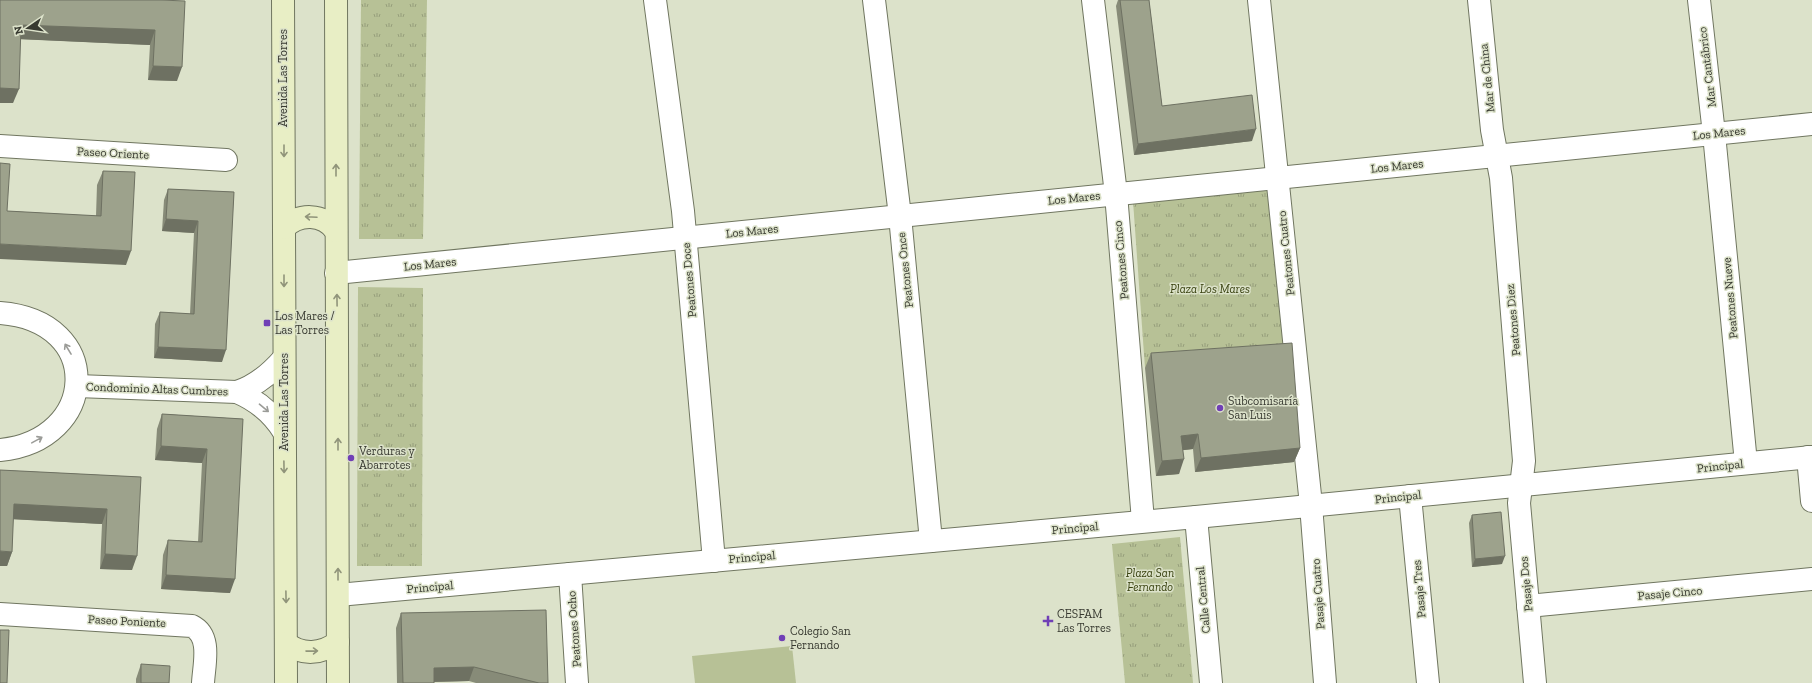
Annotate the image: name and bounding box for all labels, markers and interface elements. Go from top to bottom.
north arrow [8,8,48,48]
text: N [11,24,26,36]
street label: Mar Cantábrico [1695,26,1719,108]
street label: Avenida Las Torres [276,29,290,127]
street label: Mar de China [1476,43,1498,113]
street label: Los Mares [1692,123,1746,143]
street label: Paseo Oriente [77,144,150,162]
one-way arrow [280,144,288,157]
street label: Los Mares [1370,156,1424,176]
one-way arrow [332,164,340,177]
street label: Los Mares [1047,188,1101,208]
street label: Peatones Cuatro [1275,210,1297,296]
one-way arrow [304,214,317,221]
street label: Peatones Cinco [1111,220,1131,300]
street label: Los Mares [725,221,779,241]
street label: Peatones Once [894,231,916,309]
street label: Peatones Doce [679,242,699,318]
street label: Los Mares [403,254,457,274]
street label: Peatones Nueve [1719,256,1741,339]
one-way arrow [280,274,288,287]
park label: Plaza Los Mares [1170,282,1250,296]
street label: Peatones Diez [1503,283,1523,357]
one-way arrow [333,294,341,307]
place label: Los Mares / Las Torres [275,309,335,337]
marker: Los Mares / Las Torres [262,318,272,328]
one-way arrow [63,343,71,355]
street label: Avenida Las Torres [277,353,291,451]
street label: Condominio Altas Cumbres [86,380,228,398]
place label: Subcomisaría San Luis [1228,394,1298,422]
marker: Subcomisaría San Luis [1215,403,1225,413]
one-way arrow [258,404,269,413]
one-way arrow [31,435,43,443]
one-way arrow [334,438,342,451]
place label: Verduras y Abarrotes [358,444,416,472]
marker: Verduras y Abarrotes [346,453,356,463]
street label: Principal [1696,457,1744,475]
one-way arrow [280,460,288,473]
street label: Principal [1374,488,1422,506]
street label: Principal [1051,519,1099,537]
street label: Principal [728,548,776,566]
street label: Pasaje Dos [1517,556,1536,612]
street label: Pasaje Cuatro [1309,558,1328,630]
street label: Pasaje Tres [1409,559,1429,619]
park label: Plaza San Fernando [1126,566,1174,594]
street label: Calle Central [1193,566,1213,634]
one-way arrow [334,568,342,581]
street label: Principal [406,578,454,596]
street label: Pasaje Cinco [1637,583,1703,604]
one-way arrow [282,590,290,603]
street label: Peatones Ocho [564,590,584,668]
place label: CESFAM Las Torres [1057,607,1111,635]
street label: Paseo Poniente [88,612,167,630]
marker: CESFAM Las Torres [1042,615,1054,627]
place label: Colegio San Fernando [790,624,851,652]
marker: Colegio San Fernando [777,633,787,643]
one-way arrow [305,648,318,655]

